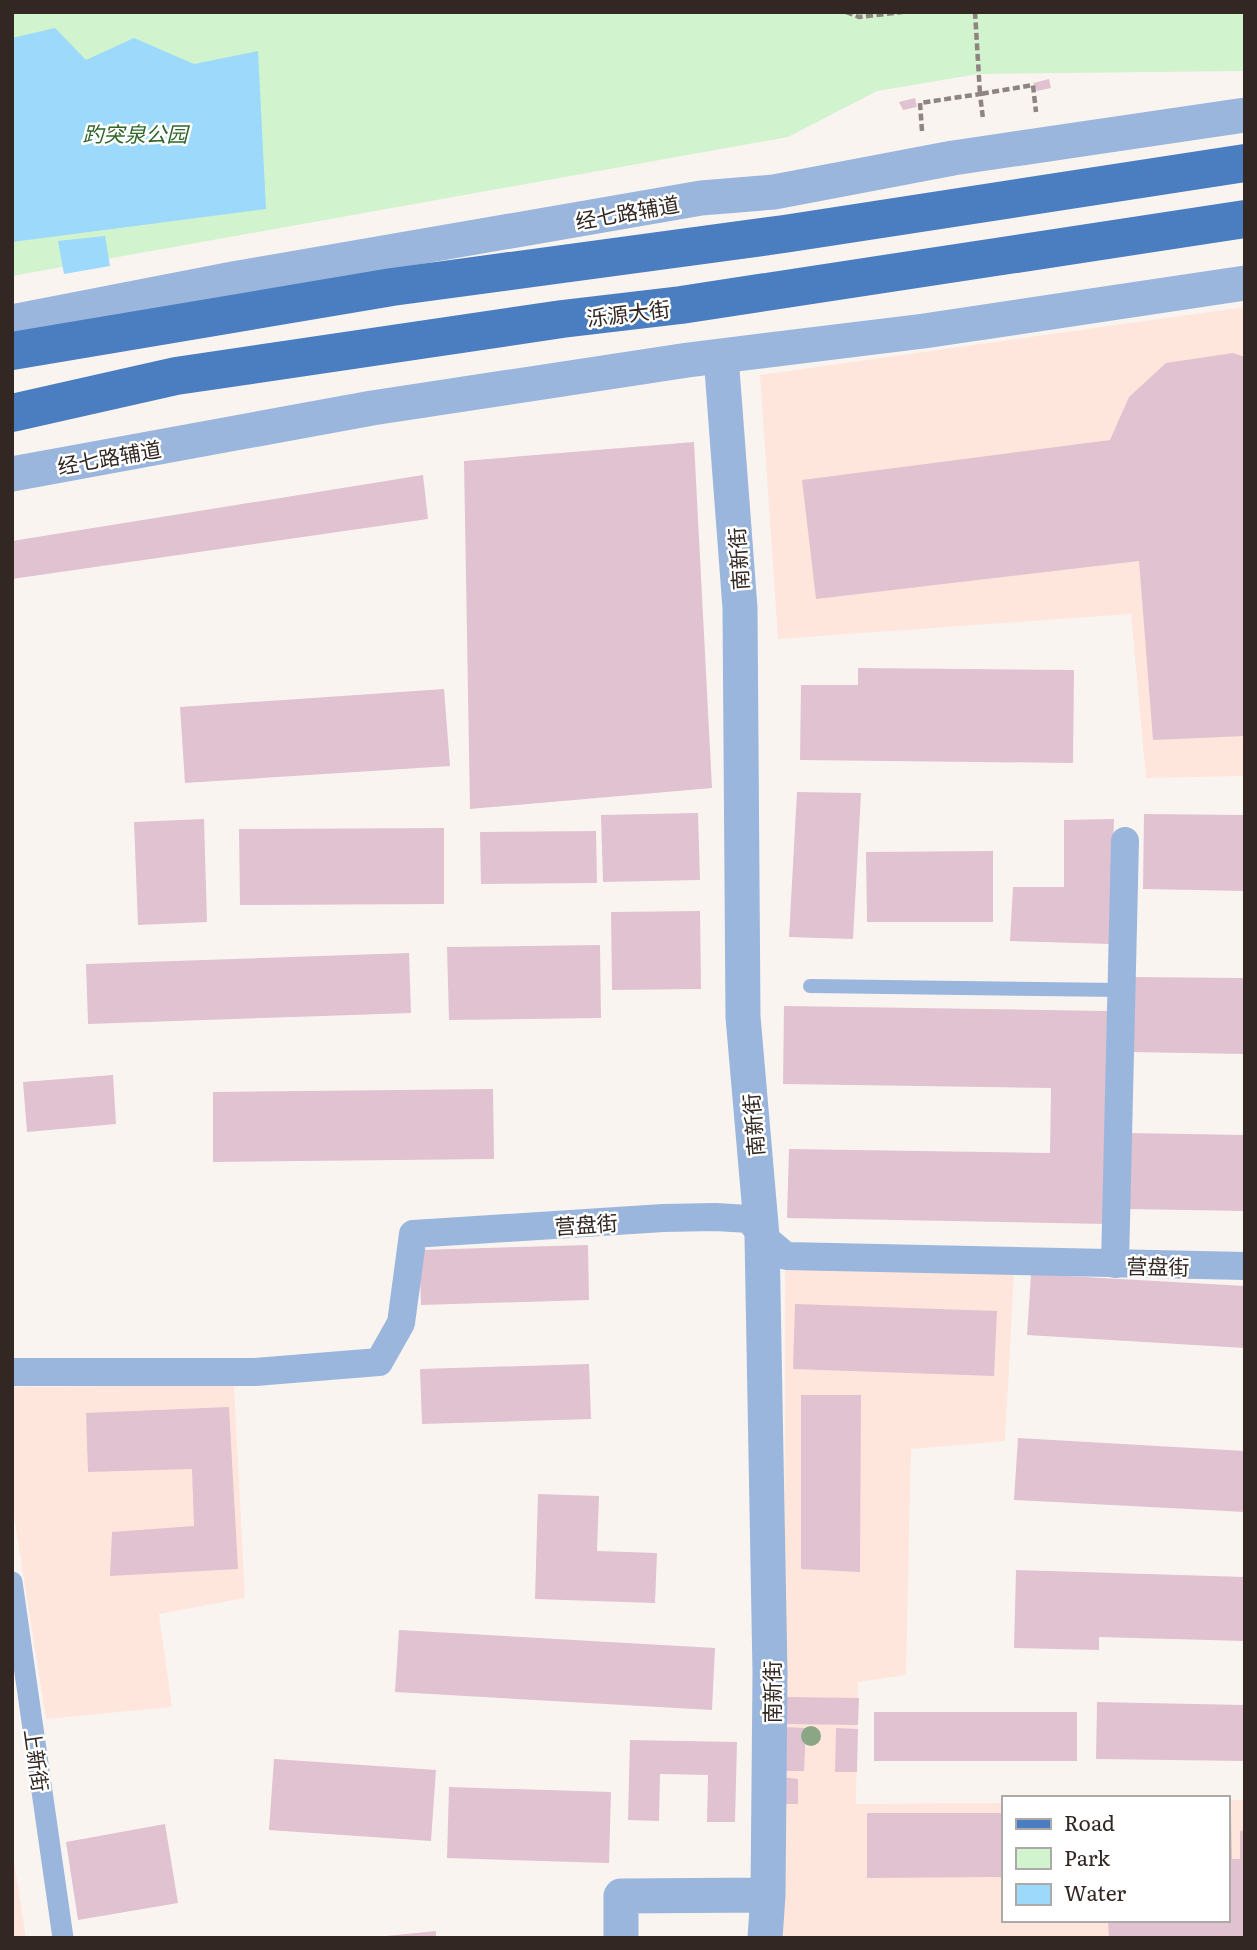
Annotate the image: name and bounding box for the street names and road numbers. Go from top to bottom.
street label: 经七路辅道 [573,187,681,235]
street label: 泺源大街 [584,291,672,333]
street label: 经七路辅道 [55,432,163,480]
street label: 南新街 [719,526,755,592]
street label: 南新街 [734,1092,770,1158]
street label: 营盘街 [553,1205,619,1241]
street label: 营盘街 [1126,1249,1190,1281]
street label: 南新街 [755,1661,786,1724]
street label: 上新街 [18,1727,58,1793]

